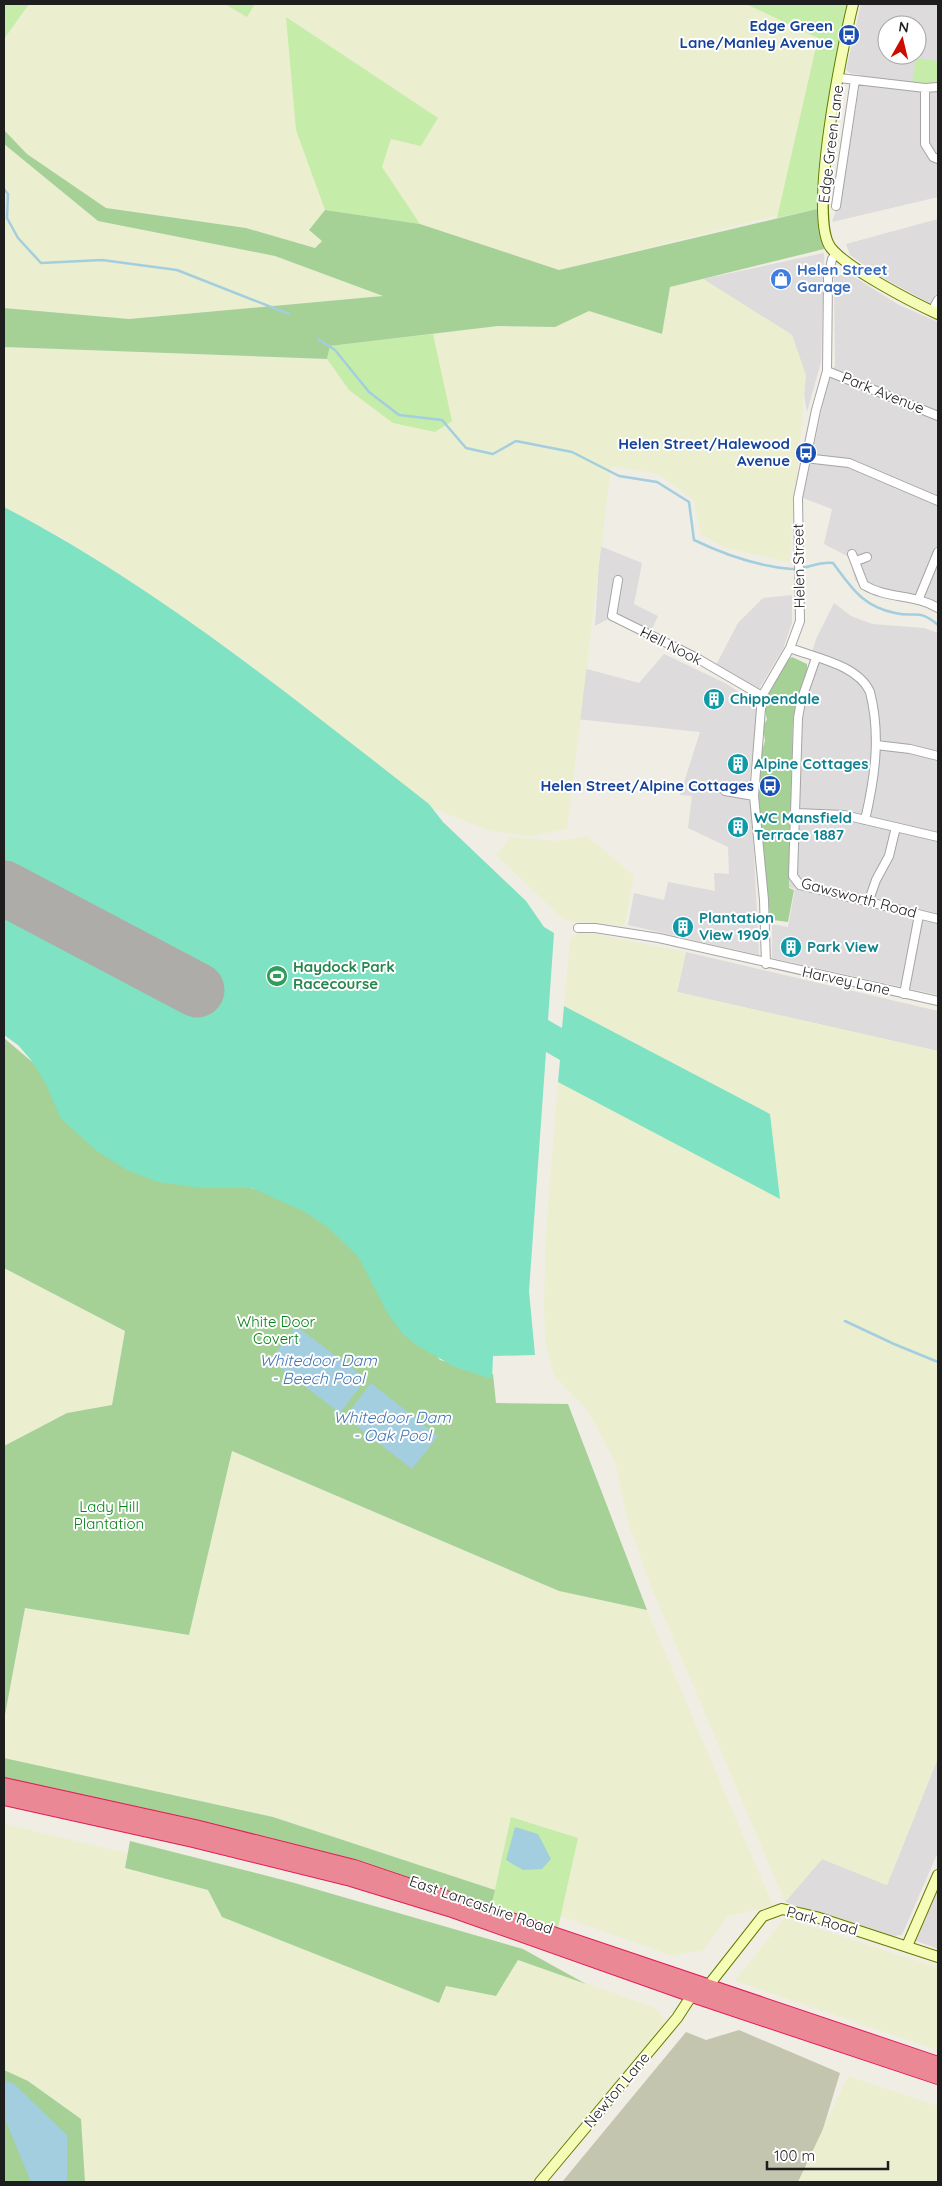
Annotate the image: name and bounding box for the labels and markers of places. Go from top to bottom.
place label: Edge Green Lane/Manley Avenue [680,16,833,52]
bus stop icon: Edge Green Lane/Manley Avenue [837,23,861,47]
place label: Helen Street Garage [797,260,888,296]
shop icon: Helen Street Garage [769,267,793,291]
place label: Helen Street/Halewood Avenue [618,434,790,470]
bus stop icon: Helen Street/Halewood Avenue [794,441,818,465]
building icon: Chippendale [702,687,726,711]
place label: Chippendale [730,689,820,708]
building icon: Alpine Cottages [726,752,750,776]
place label: Alpine Cottages [754,754,868,773]
bus stop icon: Helen Street/Alpine Cottages [758,774,782,798]
place label: Helen Street/Alpine Cottages [540,776,754,795]
place label: WC Mansfield Terrace 1887 [754,808,852,844]
building icon: WC Mansfield Terrace 1887 [726,815,750,839]
place label: Plantation View 1909 [699,908,774,944]
building icon: Plantation View 1909 [671,915,695,939]
building icon: Park View [779,935,803,959]
place label: Park View [807,937,879,956]
place label: Haydock Park Racecourse [293,957,395,993]
sports icon: Haydock Park Racecourse [265,964,289,988]

